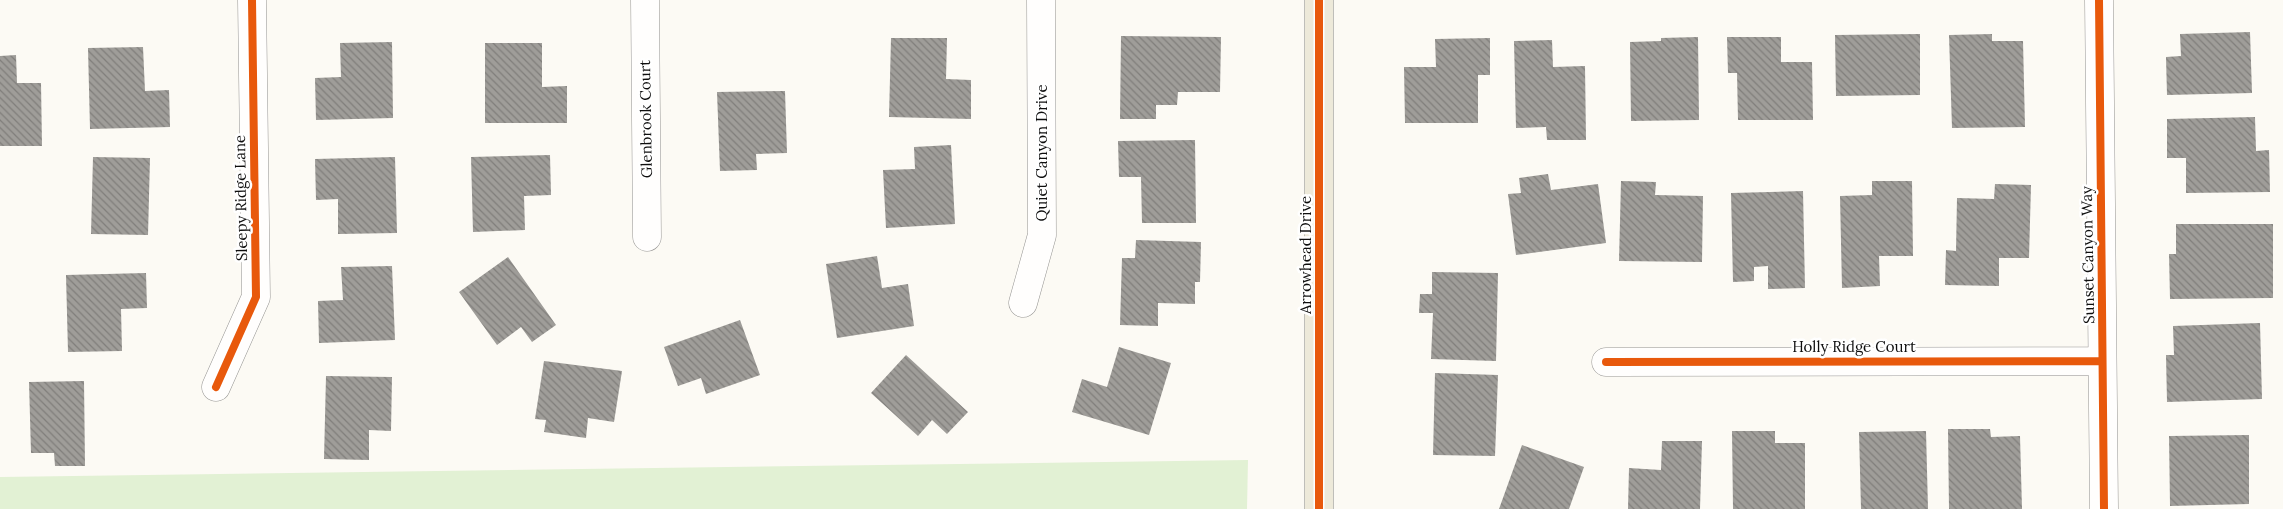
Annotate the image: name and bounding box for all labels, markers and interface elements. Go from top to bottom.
street label: Glenbrook Court [635,60,656,178]
street label: Quiet Canyon Drive [1032,84,1051,222]
street label: Sleepy Ridge Lane [230,135,251,261]
street label: Sunset Canyon Way [2077,186,2098,324]
street label: Arrowhead Drive [1296,196,1315,315]
street label: Holly Ridge Court [1792,337,1916,356]

